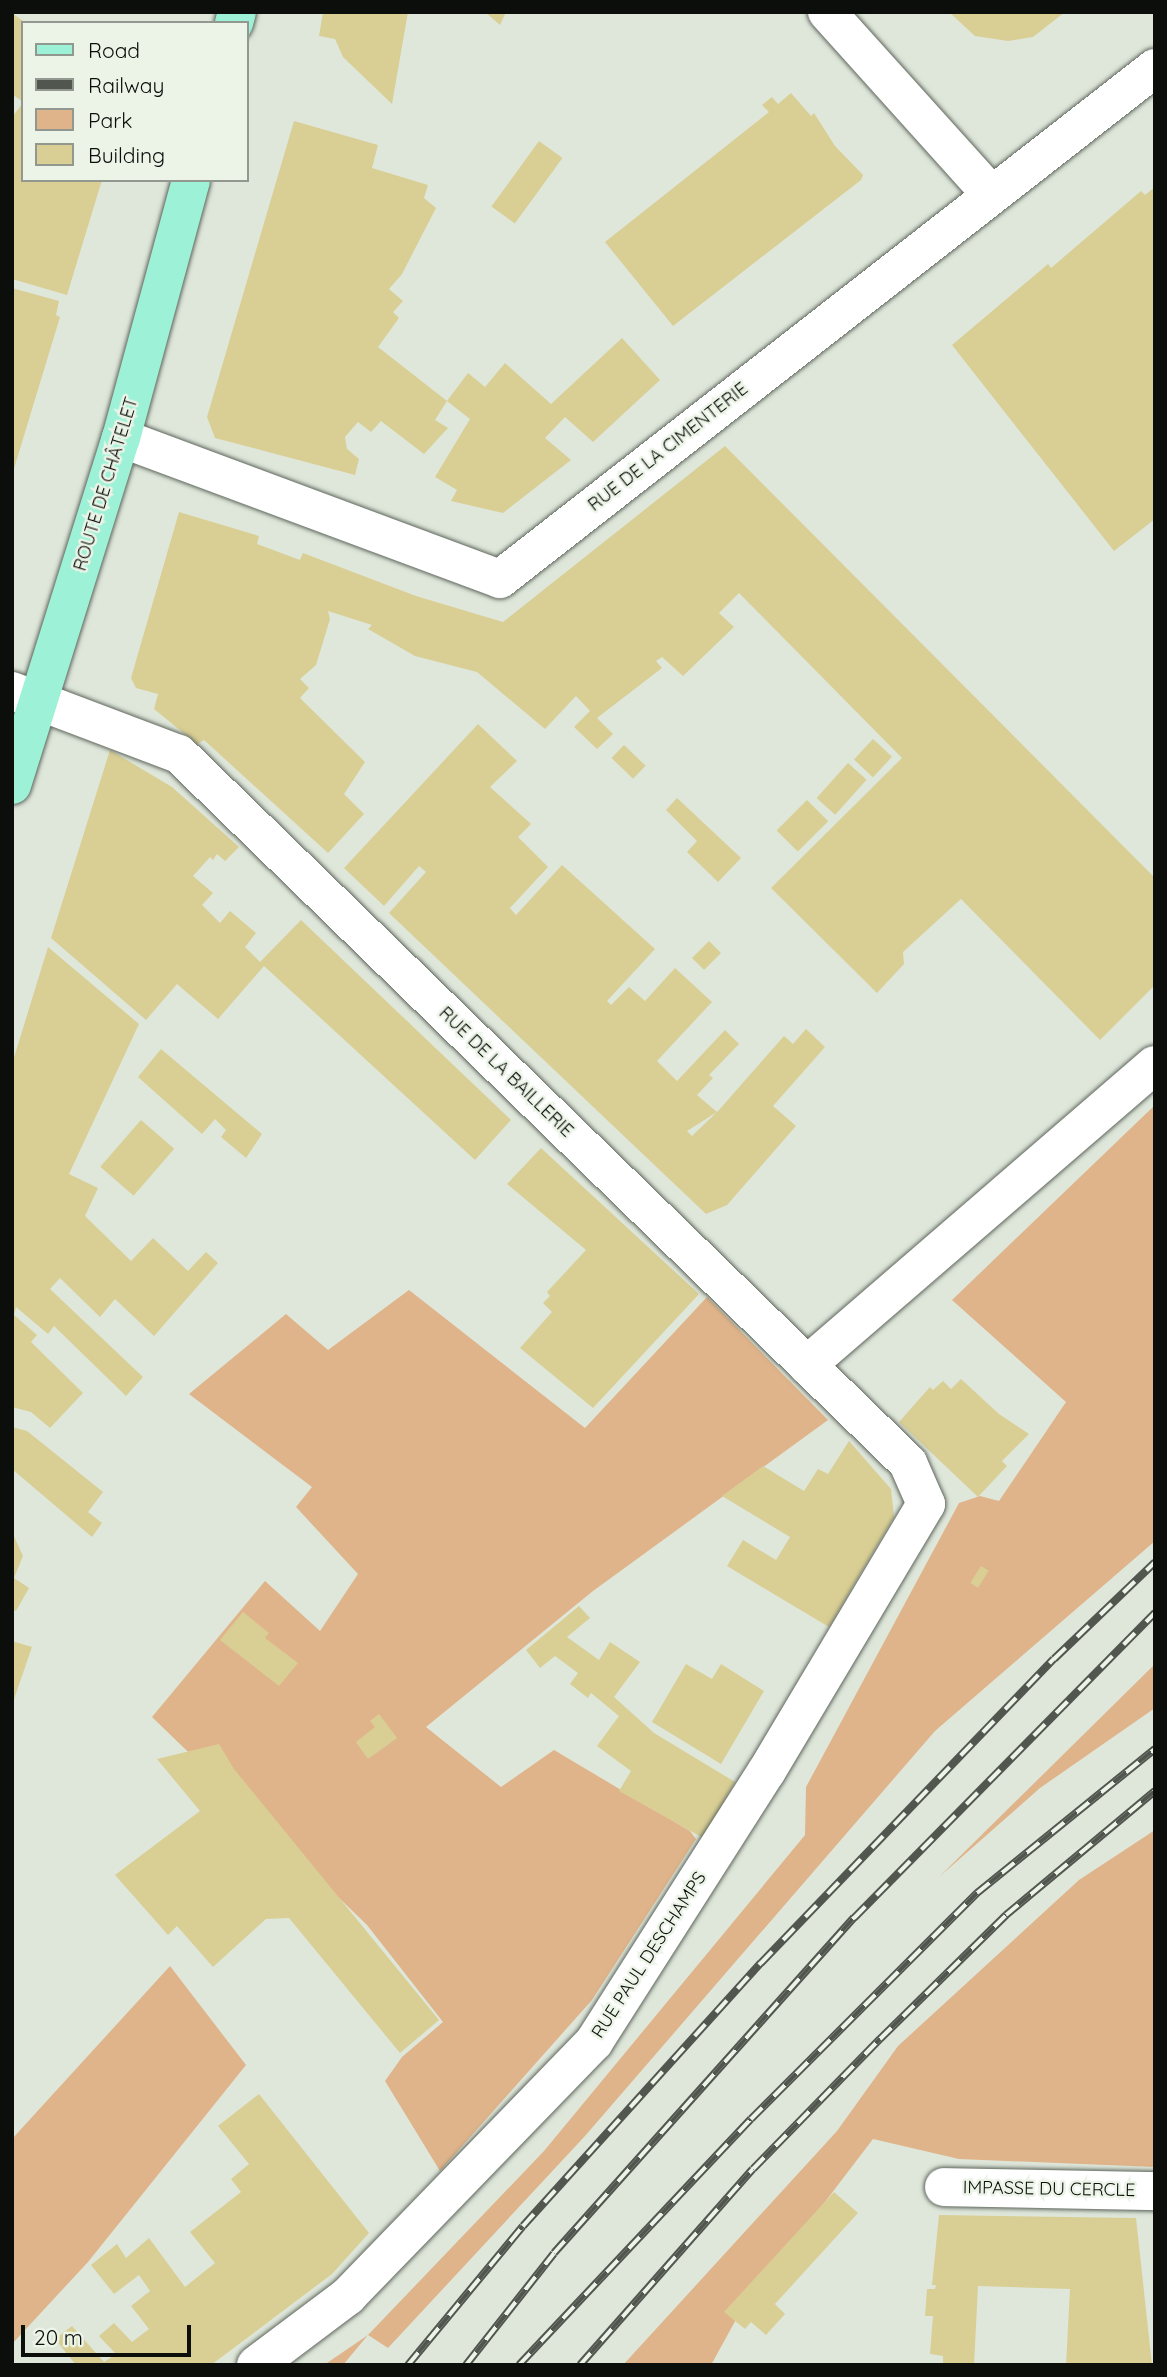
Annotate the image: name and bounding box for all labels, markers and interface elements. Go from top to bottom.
legend [21,21,248,182]
text: Road [88,37,140,63]
text: Railway [88,72,164,98]
text: Park [88,107,132,133]
text: Building [88,142,165,168]
street label: RUE DE LA CIMENTERIE [584,378,752,516]
street label: ROUTE DE CHÂTELET [69,394,143,574]
street label: RUE DE LA BAILLERIE [434,1002,578,1142]
street label: RUE PAUL DESCHAMPS [587,1868,711,2042]
street label: IMPASSE DU CERCLE [963,2177,1135,2201]
scale bar [24,2310,194,2354]
text: 20 m [34,2324,83,2350]

